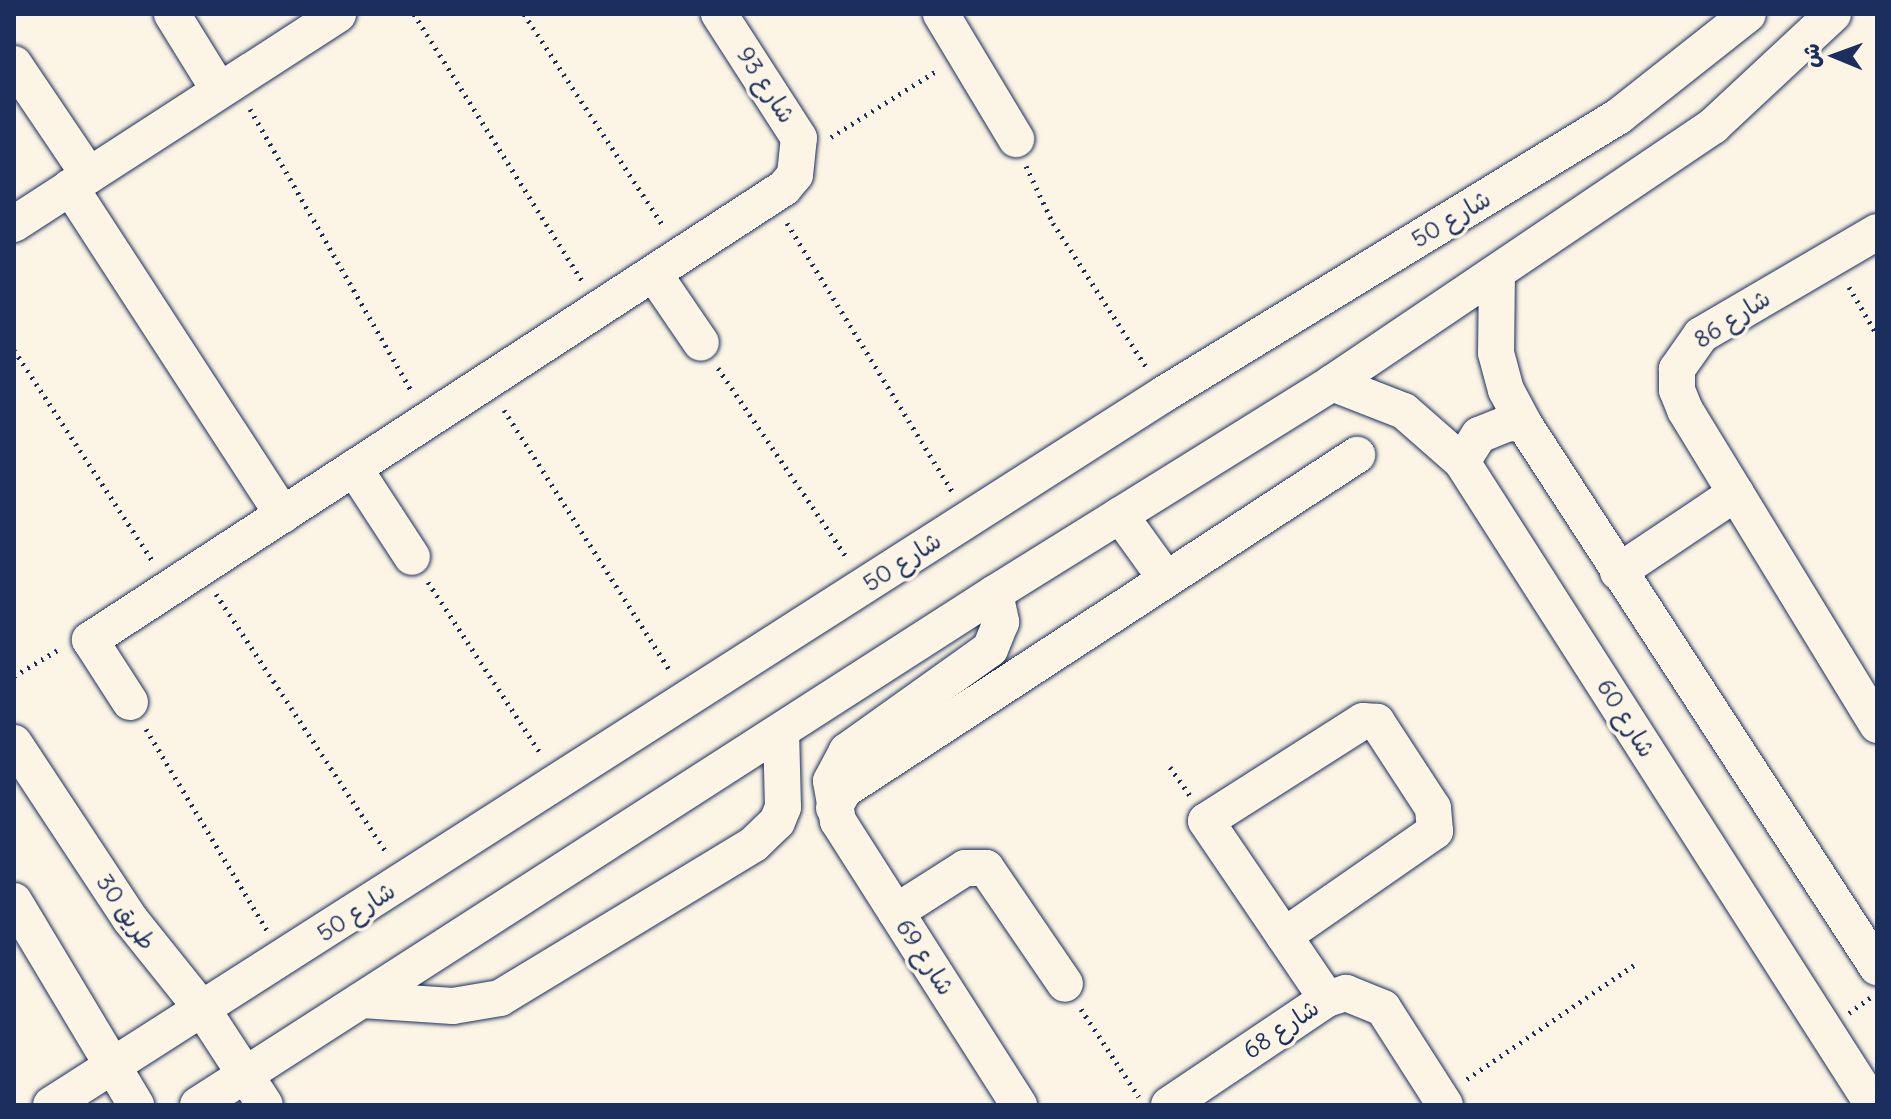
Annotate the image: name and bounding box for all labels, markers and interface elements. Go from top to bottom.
north arrow [1795,16,1875,96]
street label: شارع 93 [731,41,801,129]
text: ش [1797,43,1825,68]
street label: شارع 50 [1406,184,1496,254]
street label: شارع 86 [1688,284,1776,354]
street label: شارع 50 [858,526,946,598]
street label: شارع 60 [1591,673,1661,763]
street label: طريق 30 [90,868,162,956]
street label: شارع 50 [312,876,400,948]
street label: شارع 69 [890,913,960,1001]
street label: شارع 68 [1238,993,1324,1065]

